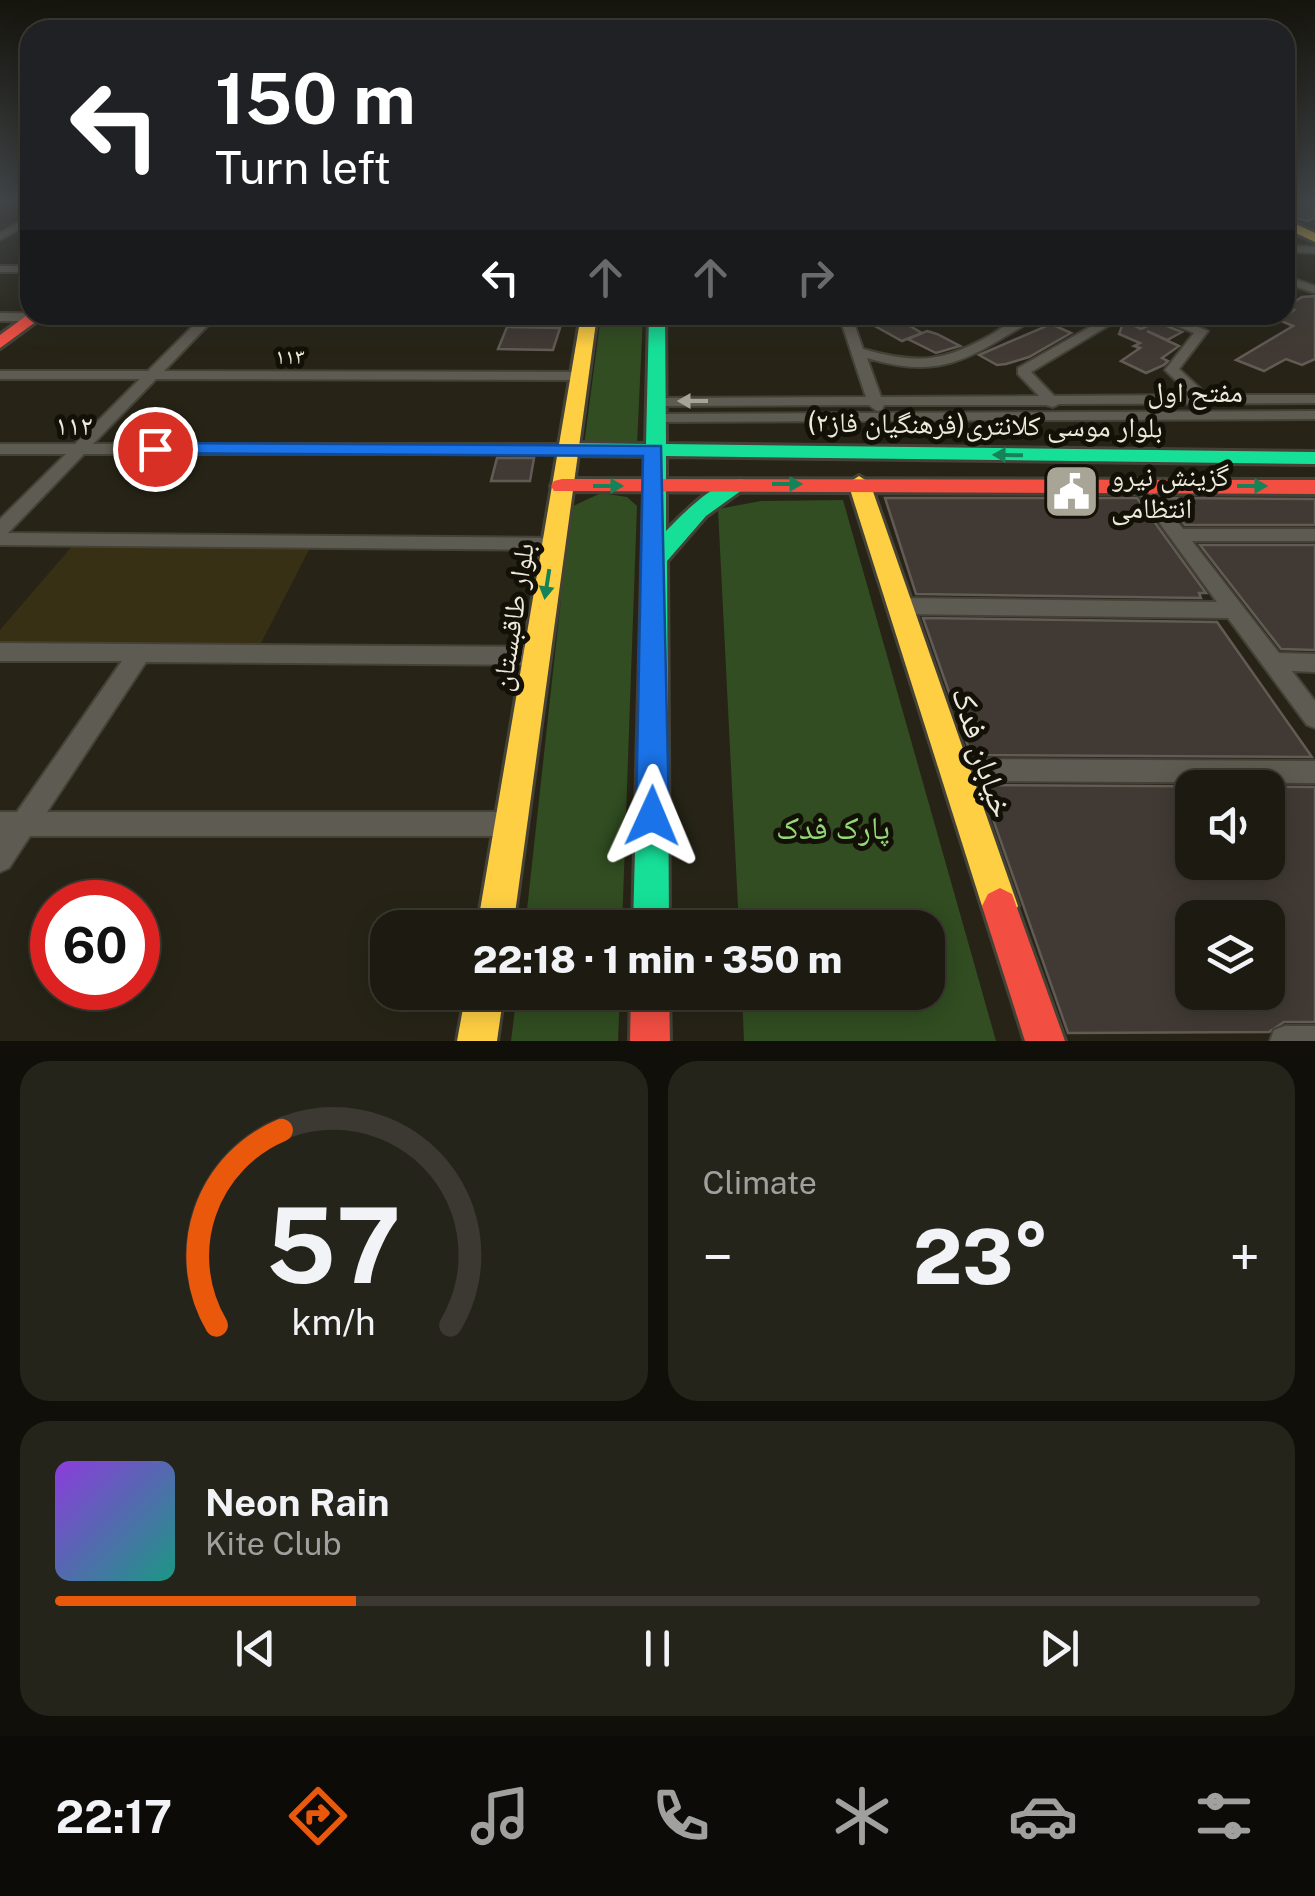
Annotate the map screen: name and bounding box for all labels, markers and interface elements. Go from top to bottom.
text: 150 m [215,57,416,140]
icon: left [50,60,180,190]
text: Turn left [215,141,391,194]
icon: left [473,250,528,305]
icon: ahead [578,250,633,305]
icon: ahead [683,250,738,305]
icon: right [788,250,843,305]
street label: ۱۱۳ [275,343,305,369]
street label: مفتح اول [1147,375,1243,410]
one-way arrow [676,393,708,409]
street label: بلوار موسی کلانتری(فرهنگیان فاز۲) [807,404,1163,446]
pin [113,407,198,492]
street label: ۱۱۲ [55,408,93,441]
icon: arrive [128,422,183,477]
one-way arrow [991,446,1023,462]
place label: گزینش نیرو انتظامی [1111,459,1230,526]
public building icon: گزینش نیرو انتظامی [1042,461,1102,521]
one-way arrow [771,476,803,492]
one-way arrow [593,478,625,494]
one-way arrow [1236,478,1268,494]
street label: بلوار طاقبستان [484,541,541,694]
one-way arrow [539,569,555,601]
street label: خیابان فدک [944,682,1021,822]
position arrow [600,764,704,868]
map controls [1175,770,1285,1010]
button: sound [1175,770,1285,880]
park label: پارک فدک [776,809,890,847]
speed limit sign: 60 [30,880,160,1010]
button: layers [1175,900,1285,1010]
text: 22:18 · 1 min · 350 m [473,937,842,982]
text: Climate [703,1164,817,1201]
text: 57 [266,1184,401,1306]
text: 23° [913,1213,1049,1301]
text: − [703,1225,733,1289]
text: + [1230,1225,1260,1289]
text: km/h [292,1301,376,1343]
text: Neon Rain [205,1480,389,1525]
text: Kite Club [205,1525,342,1562]
icon: previous [228,1621,283,1676]
icon: pause [630,1621,685,1676]
icon: next [1032,1621,1087,1676]
icon: directions [283,1781,353,1851]
icon: music [465,1781,535,1851]
icon: phone [646,1781,716,1851]
icon: climate [827,1781,897,1851]
icon: car [1008,1781,1078,1851]
icon: filters [1189,1781,1259,1851]
text: 22:17 [56,1790,172,1843]

